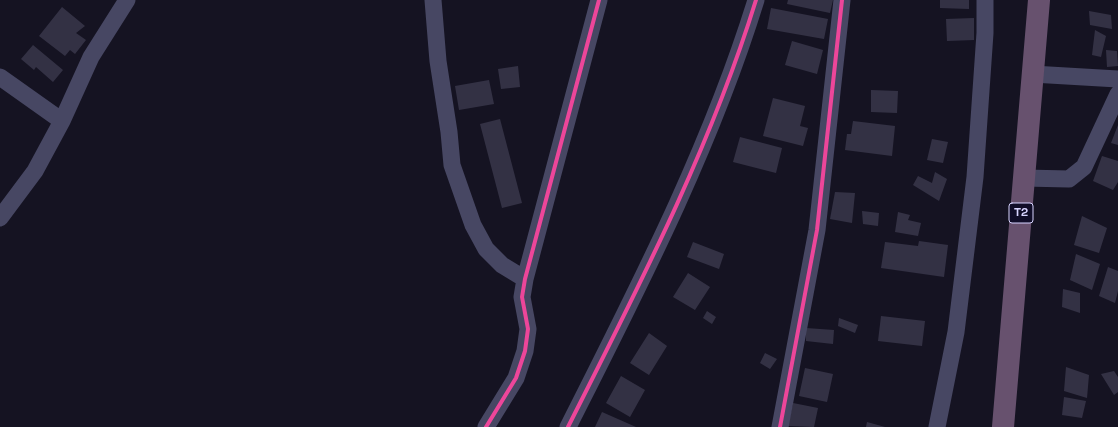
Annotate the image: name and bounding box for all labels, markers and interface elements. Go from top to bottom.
road number: T2 [1009,203,1033,223]

